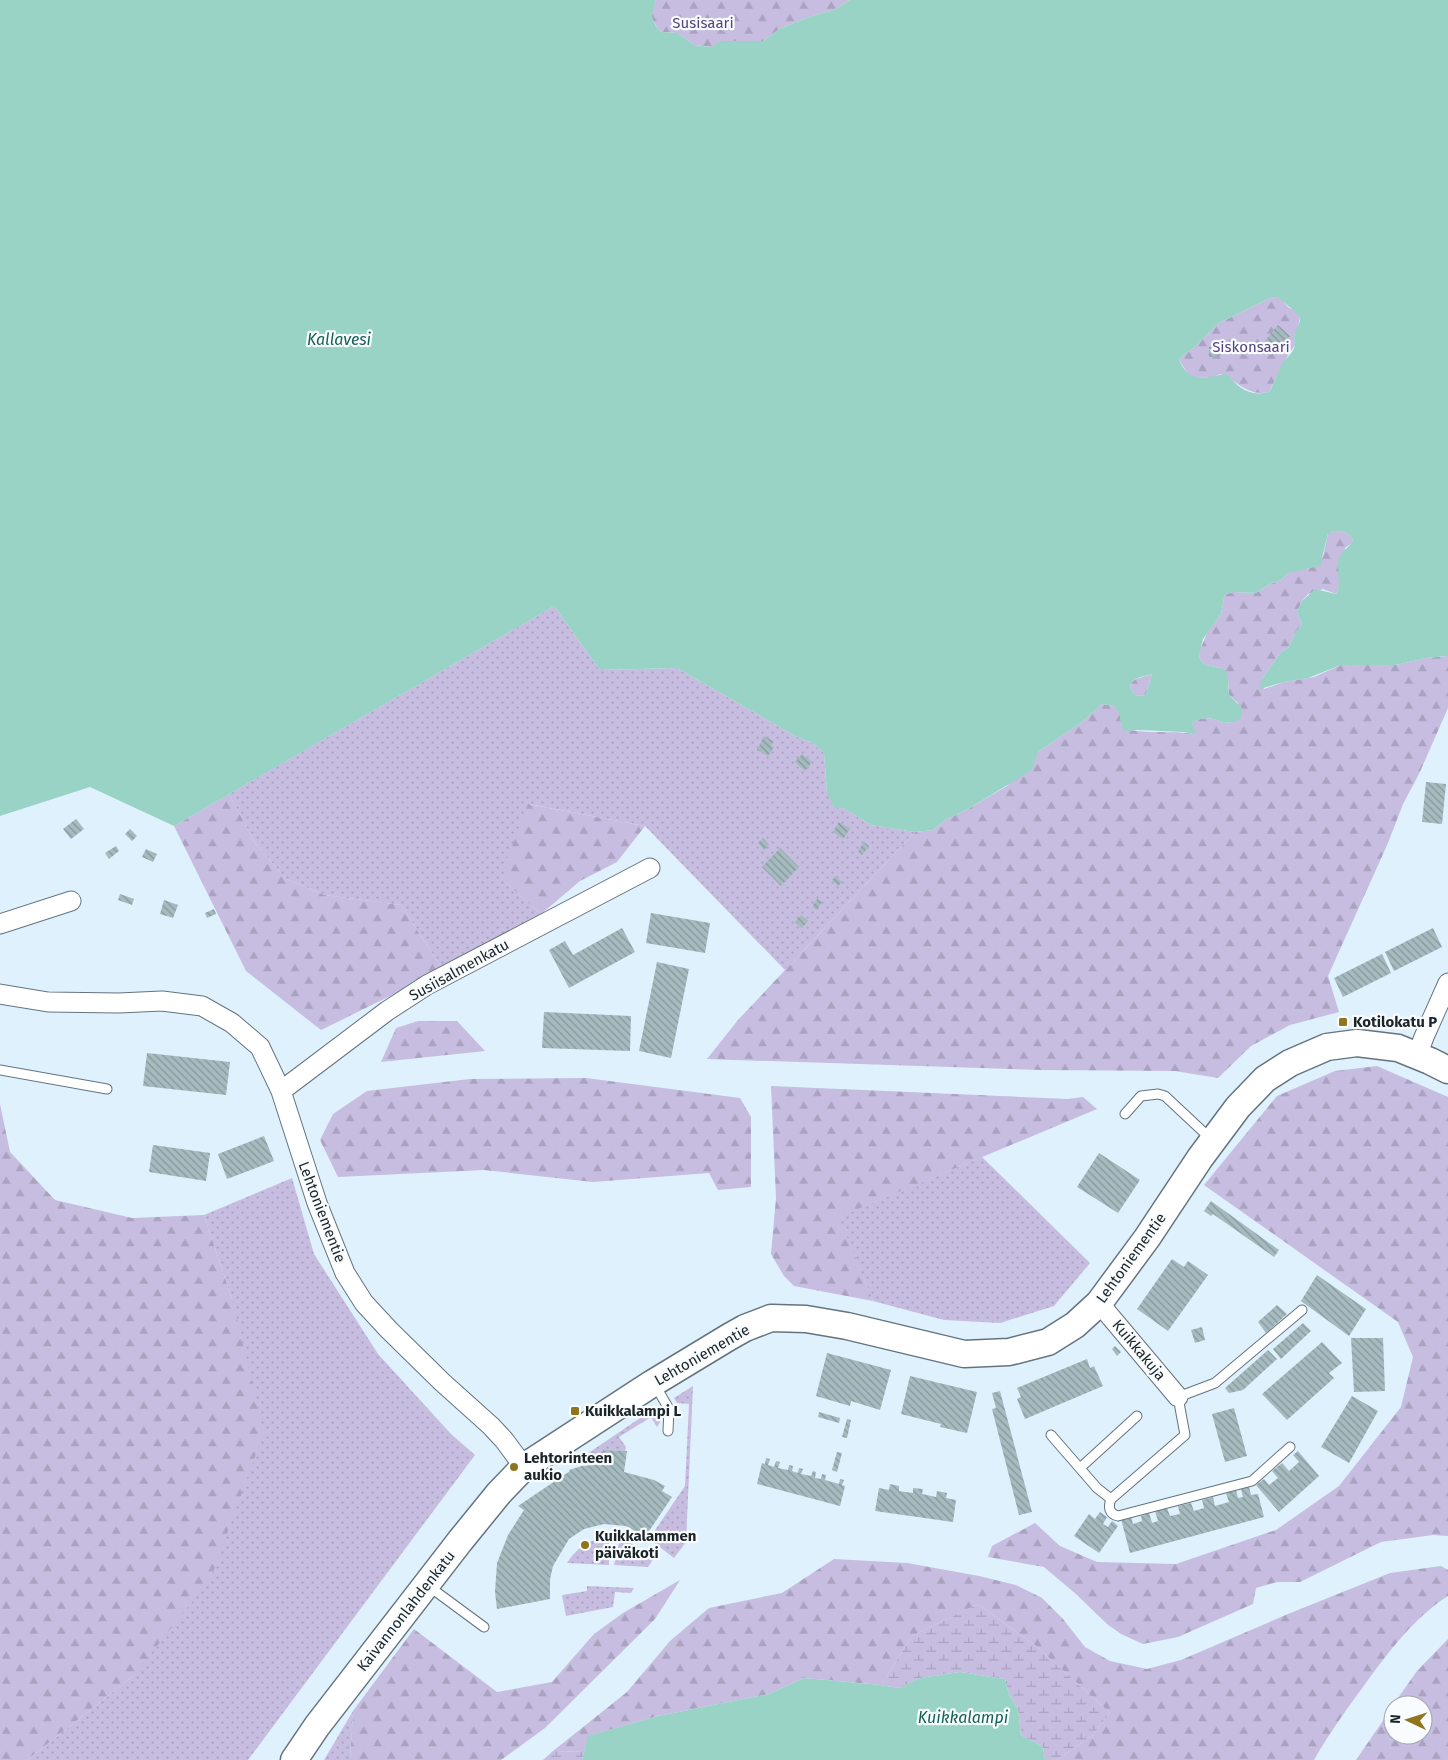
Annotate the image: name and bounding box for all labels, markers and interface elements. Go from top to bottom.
park label: Susisaari [672,14,734,32]
water label: Kallavesi [307,330,372,349]
park label: Siskonsaari [1212,338,1290,356]
street label: Susiisalmenkatu [406,935,512,1005]
place label: Kotilokatu P [1353,1013,1437,1031]
marker: Kotilokatu P [1337,1016,1349,1028]
street label: Lehtoniementie [294,1159,350,1265]
street label: Lehtoniementie [1092,1209,1170,1307]
street label: Kuikkakuja [1108,1316,1170,1384]
street label: Lehtoniementie [651,1320,753,1390]
place label: Kuikkalampi L [585,1402,682,1420]
marker: Kuikkalampi L [569,1405,581,1417]
place label: Lehtorinteen aukio [524,1449,612,1484]
marker: Lehtorinteen aukio [508,1461,520,1473]
place label: Kuikkalammen päiväkoti [595,1527,696,1562]
marker: Kuikkalammen päiväkoti [579,1539,591,1551]
street label: Kaivannonlahdenkatu [353,1547,459,1675]
north arrow [1383,1695,1433,1745]
water label: Kuikkalampi [918,1708,1009,1727]
text: N [1387,1714,1404,1724]

